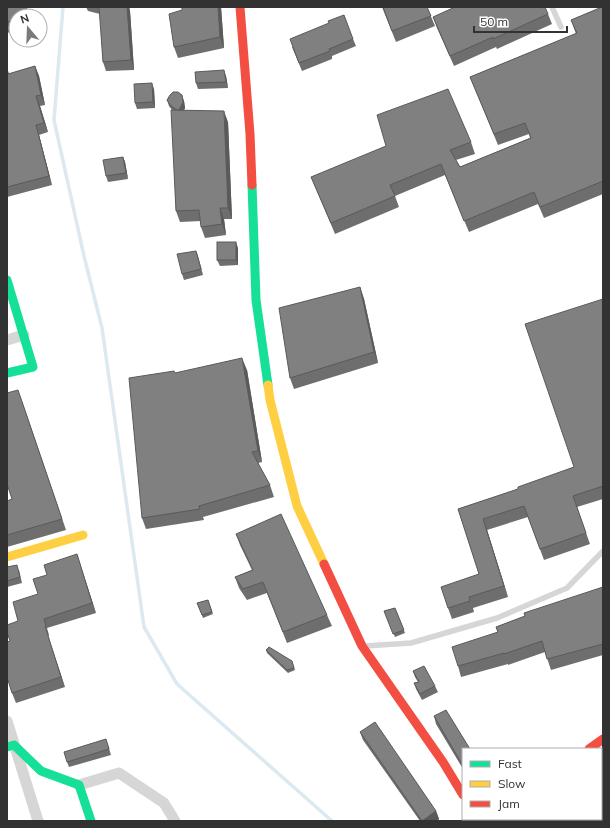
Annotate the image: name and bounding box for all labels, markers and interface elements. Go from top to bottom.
north arrow [8,8,48,48]
scale bar [474,8,567,34]
text: N [19,11,31,27]
text: 50 m [480,14,508,29]
legend [462,748,602,820]
text: Fast [498,756,522,771]
text: Slow [498,776,526,791]
text: Jam [498,796,520,811]

